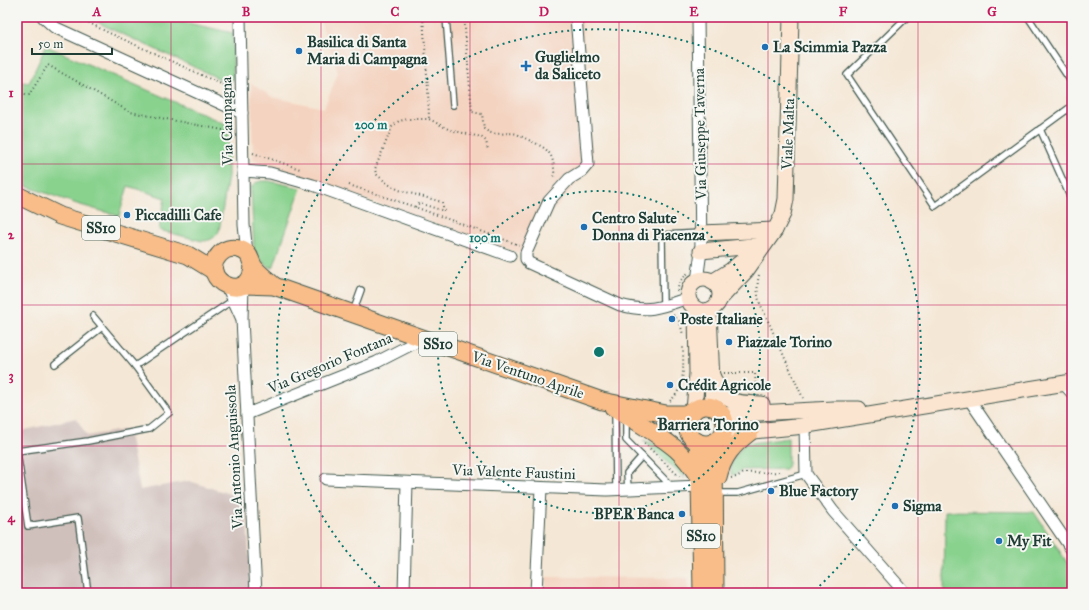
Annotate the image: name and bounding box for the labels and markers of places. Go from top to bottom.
place label: Basilica di Santa Maria di Campagna [307,33,428,69]
place label: La Scimmia Pazza [773,38,887,56]
marker: La Scimmia Pazza [760,42,770,52]
marker: Basilica di Santa Maria di Campagna [294,46,304,56]
place label: Guglielmo da Saliceto [535,48,601,83]
marker: Guglielmo da Saliceto [520,60,532,72]
place label: Piccadilli Cafe [135,206,222,224]
place label: Centro Salute Donna di Piacenza [592,209,706,244]
marker: Piccadilli Cafe [122,210,132,220]
marker: Centro Salute Donna di Piacenza [579,222,589,232]
place label: Poste Italiane [680,310,764,328]
marker: Poste Italiane [667,314,677,324]
place label: Piazzale Torino [737,333,832,351]
marker: Piazzale Torino [724,337,734,347]
centre of rings [592,345,606,359]
place label: Crédit Agricole [678,376,772,395]
marker: Crédit Agricole [665,380,675,390]
place label: Blue Factory [779,482,859,501]
marker: Blue Factory [766,486,776,496]
place label: Sigma [903,497,942,516]
marker: Sigma [890,501,900,511]
place label: BPER Banca [594,505,675,523]
marker: BPER Banca [677,509,687,519]
place label: My Fit [1007,532,1052,551]
marker: My Fit [994,536,1004,546]

